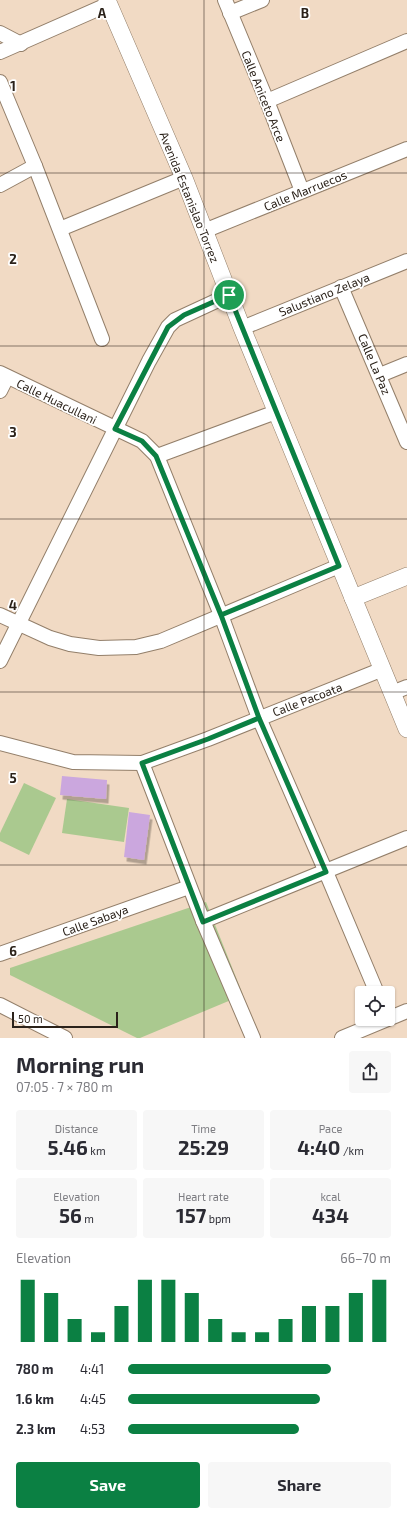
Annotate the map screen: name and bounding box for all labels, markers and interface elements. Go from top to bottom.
text: A [98,5,107,21]
text: B [301,5,309,21]
street label: Calle Aniceto Arce [239,48,289,144]
text: 1 [10,78,16,94]
street label: Avenida Estanislao Torrez [157,130,223,264]
street label: Calle Marruecos [261,167,349,213]
text: 2 [9,251,17,267]
street label: Salustiano Zelaya [277,269,371,319]
pin [212,278,246,312]
icon: arrive [218,284,240,306]
street label: Calle La Paz [356,331,394,397]
street label: Calle Huacullani [15,376,99,426]
text: 3 [9,424,17,440]
text: 4 [9,597,17,613]
street label: Calle Pacoata [270,679,344,719]
text: 5 [9,770,17,786]
street label: Calle Sabaya [60,902,130,938]
text: 6 [9,943,17,959]
map controls [355,986,395,1026]
button: locate [355,986,395,1026]
scale bar [12,1010,118,1029]
text: 50 m [18,1012,43,1025]
text: Morning run [16,1051,144,1077]
button: share [349,1051,391,1093]
text: 07:05 · 7 × 780 m [16,1079,113,1095]
text: Distance [55,1122,98,1135]
text: Time [191,1122,216,1135]
text: Pace [319,1122,342,1135]
text: 5.46 [47,1135,88,1159]
text: 25:29 [178,1135,229,1159]
text: 4:40 [297,1135,340,1159]
text: km [88,1144,106,1157]
text: /km [340,1144,364,1157]
text: Elevation [53,1190,100,1203]
text: Heart rate [178,1190,229,1203]
text: kcal [320,1190,341,1203]
text: 56 [59,1203,82,1227]
text: 157 [176,1203,206,1227]
text: 434 [312,1203,349,1227]
text: m [82,1212,94,1225]
text: bpm [206,1212,231,1225]
text: Elevation [16,1250,71,1266]
text: 66–70 m [340,1250,391,1266]
text: 780 m [16,1361,53,1377]
text: 4:41 [80,1361,104,1377]
text: 1.6 km [16,1391,54,1407]
text: 4:45 [80,1391,106,1407]
text: 2.3 km [16,1421,56,1437]
text: 4:53 [80,1421,105,1437]
button: Save [16,1462,200,1508]
button: Share [208,1462,391,1508]

